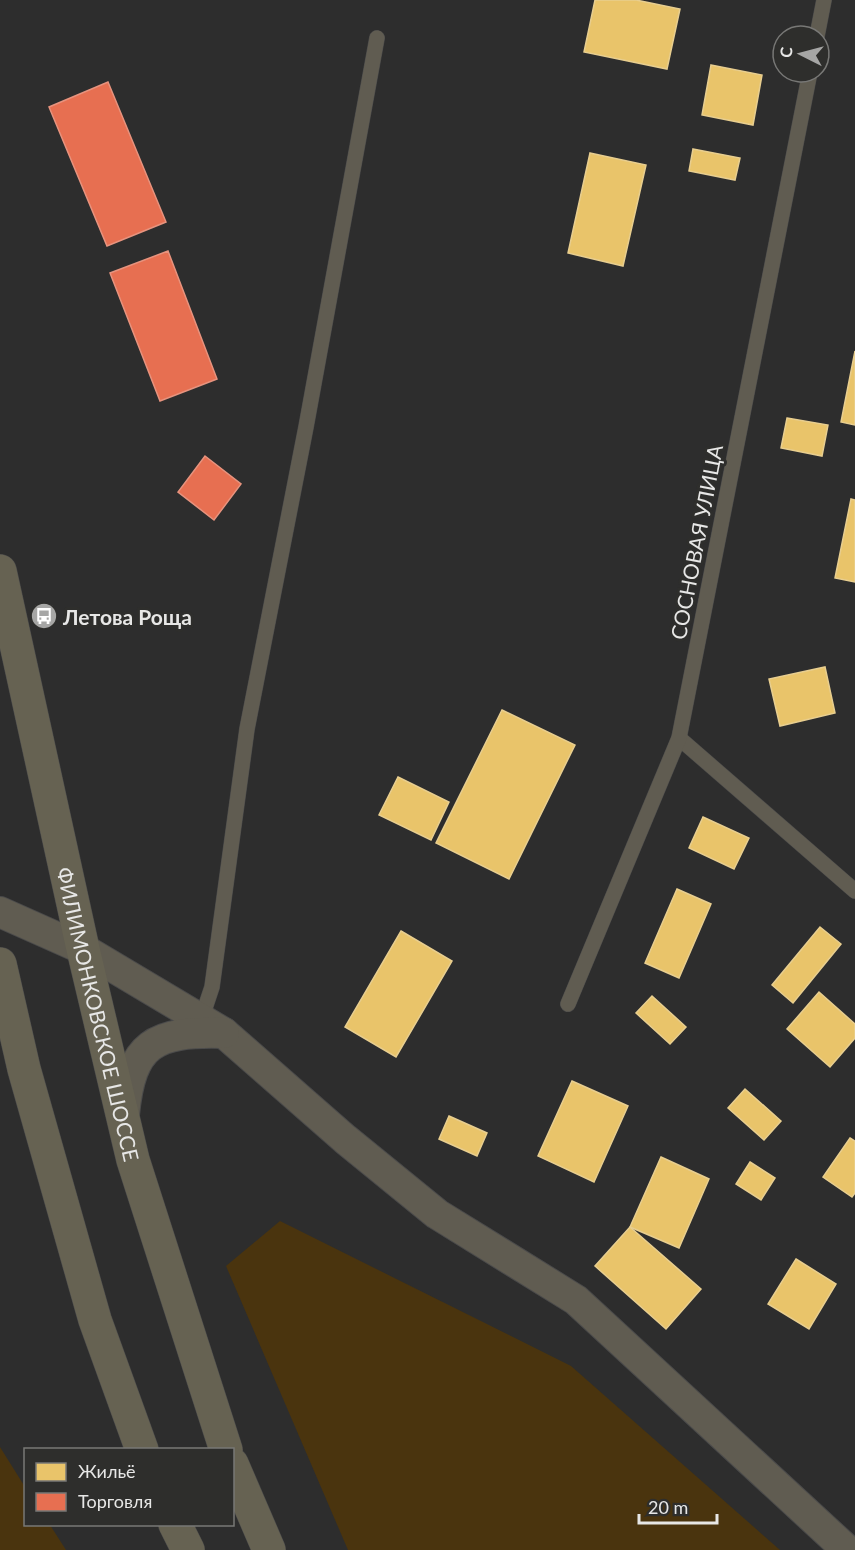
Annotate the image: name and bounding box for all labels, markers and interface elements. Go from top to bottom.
north arrow [771,24,831,84]
text: С [776,46,796,59]
street label: СОСНОВАЯ УЛИЦА [665,442,727,642]
bus stop icon: Летова Роща [29,601,59,631]
place label: Летова Роща [62,604,192,629]
street label: ФИЛИМОНКОВСКОЕ ШОССЕ [53,865,145,1164]
legend [24,1448,234,1526]
text: Жильё [78,1460,136,1482]
scale bar [639,1487,717,1525]
text: Торговля [78,1490,152,1512]
text: 20 m [648,1496,688,1518]

